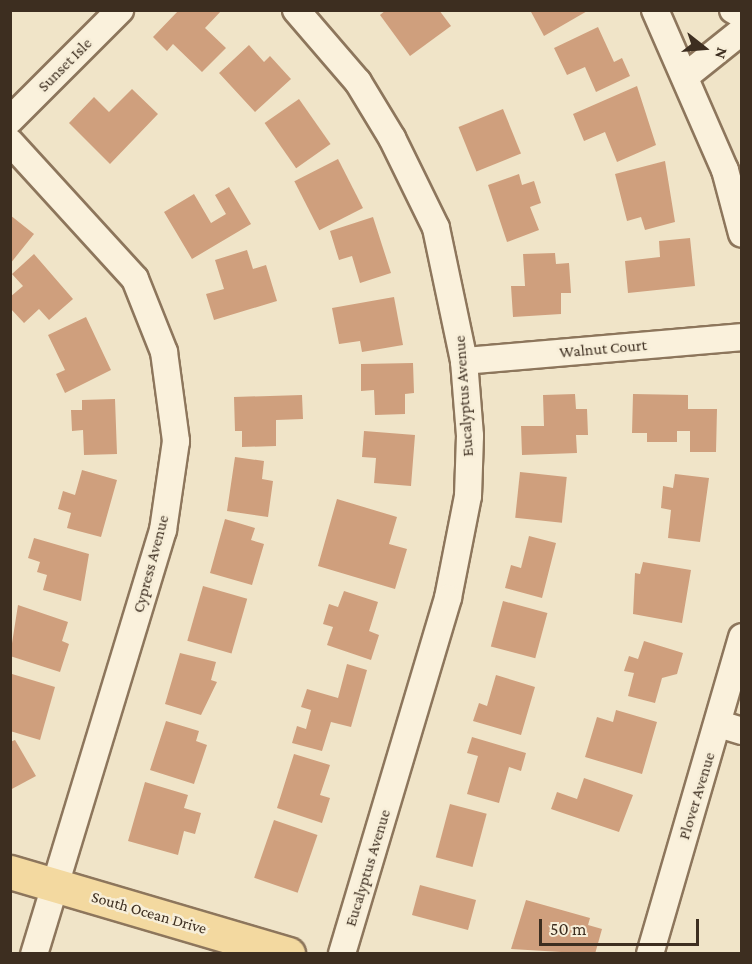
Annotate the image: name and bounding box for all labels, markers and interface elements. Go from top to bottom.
north arrow [674,18,734,78]
street label: Sunset Isle [34,34,96,96]
text: N [712,46,731,61]
street label: Eucalyptus Avenue [450,335,478,457]
street label: Walnut Court [558,336,648,362]
street label: Cypress Avenue [129,513,173,615]
street label: Plover Avenue [675,750,719,842]
street label: Eucalyptus Avenue [341,807,395,929]
street label: South Ocean Drive [89,887,209,939]
scale bar [542,907,702,945]
text: 50 m [550,919,587,939]

